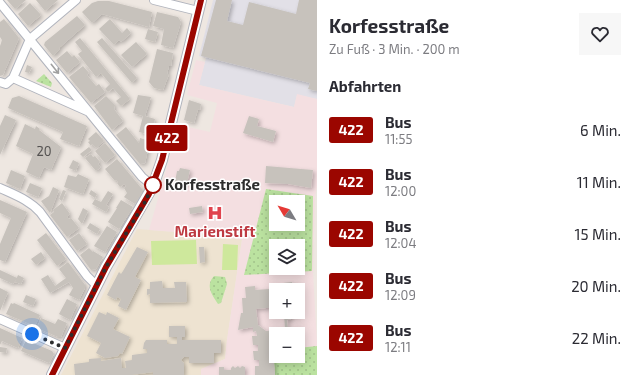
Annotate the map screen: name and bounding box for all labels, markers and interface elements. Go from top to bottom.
button: heart [579,13,621,55]
text: Korfesstraße [329,14,449,37]
text: Zu Fuß · 3 Min. · 200 m [329,41,460,57]
one-way arrow [51,64,60,75]
text: Abfahrten [329,77,401,95]
text: Bus [385,113,411,131]
text: 422 [338,121,364,138]
text: 6 Min. [580,121,621,139]
line badge: 422 [144,125,190,151]
text: 422 [154,129,180,146]
text: 11:55 [385,131,412,147]
house number: 20 [36,143,52,159]
text: Bus [385,165,411,183]
text: 422 [338,173,364,190]
text: 11 Min. [577,173,621,191]
place label: Korfesstraße [165,175,260,193]
marker: Korfesstraße [144,176,162,194]
text: 12:00 [385,183,416,199]
north arrow [269,195,305,231]
map controls [269,195,305,363]
hospital icon: Marienstift [206,204,224,222]
text: Bus [385,217,411,235]
place label: Marienstift [175,222,255,240]
text: 422 [338,225,364,242]
text: 15 Min. [575,225,621,243]
text: 12:04 [385,235,416,251]
button: layers [269,239,305,275]
text: Bus [385,269,411,287]
text: 422 [338,277,364,294]
text: 20 Min. [571,277,621,295]
button: + [269,283,305,319]
text: 12:09 [385,287,416,303]
text: Bus [385,321,411,339]
your location [22,324,42,344]
button: − [269,327,305,363]
text: 422 [338,329,364,346]
text: 22 Min. [572,329,621,347]
text: 12:11 [385,339,411,355]

